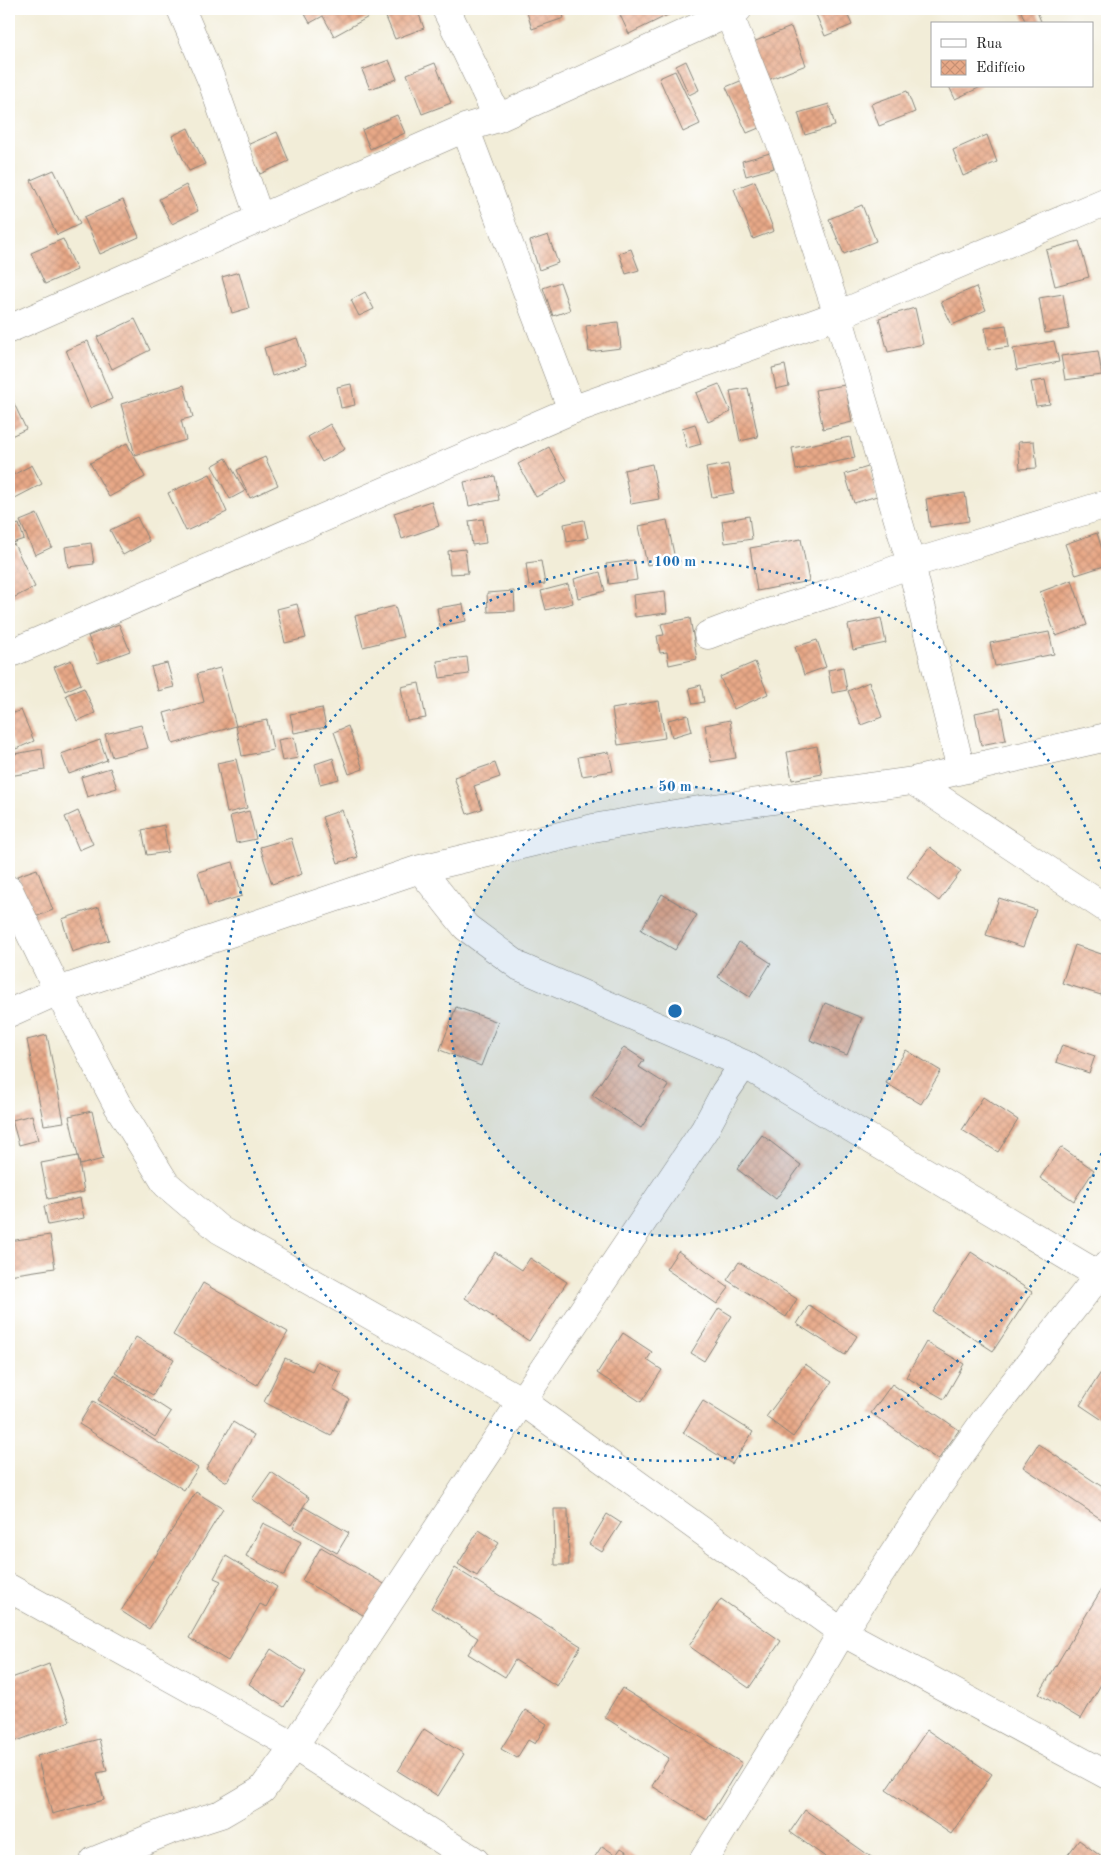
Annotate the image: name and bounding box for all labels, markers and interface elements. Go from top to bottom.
legend [931,22,1094,88]
text: Rua [976,37,1003,52]
text: Edifício [976,61,1025,76]
text: 100 m [654,555,696,570]
text: 50 m [658,780,692,795]
centre of rings [666,1002,684,1020]

